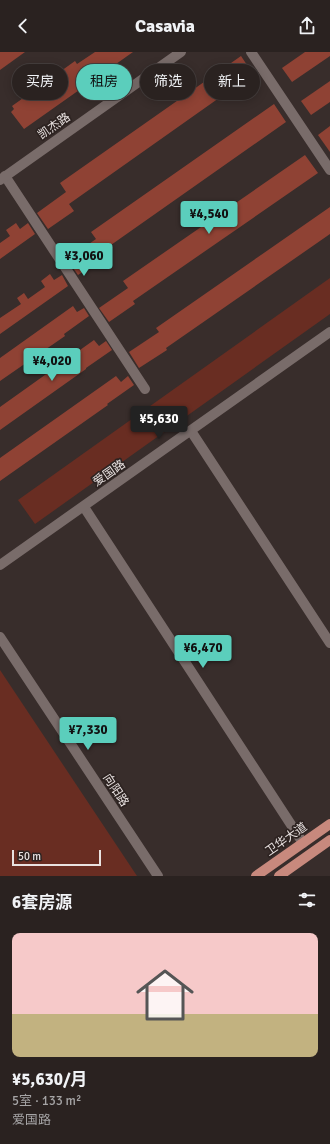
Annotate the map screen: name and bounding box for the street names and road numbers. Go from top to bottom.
street label: 凯杰路 [35,110,73,143]
street label: 爱国路 [90,457,128,490]
street label: 向阳路 [99,771,132,809]
street label: 卫华大道 [262,819,310,859]

